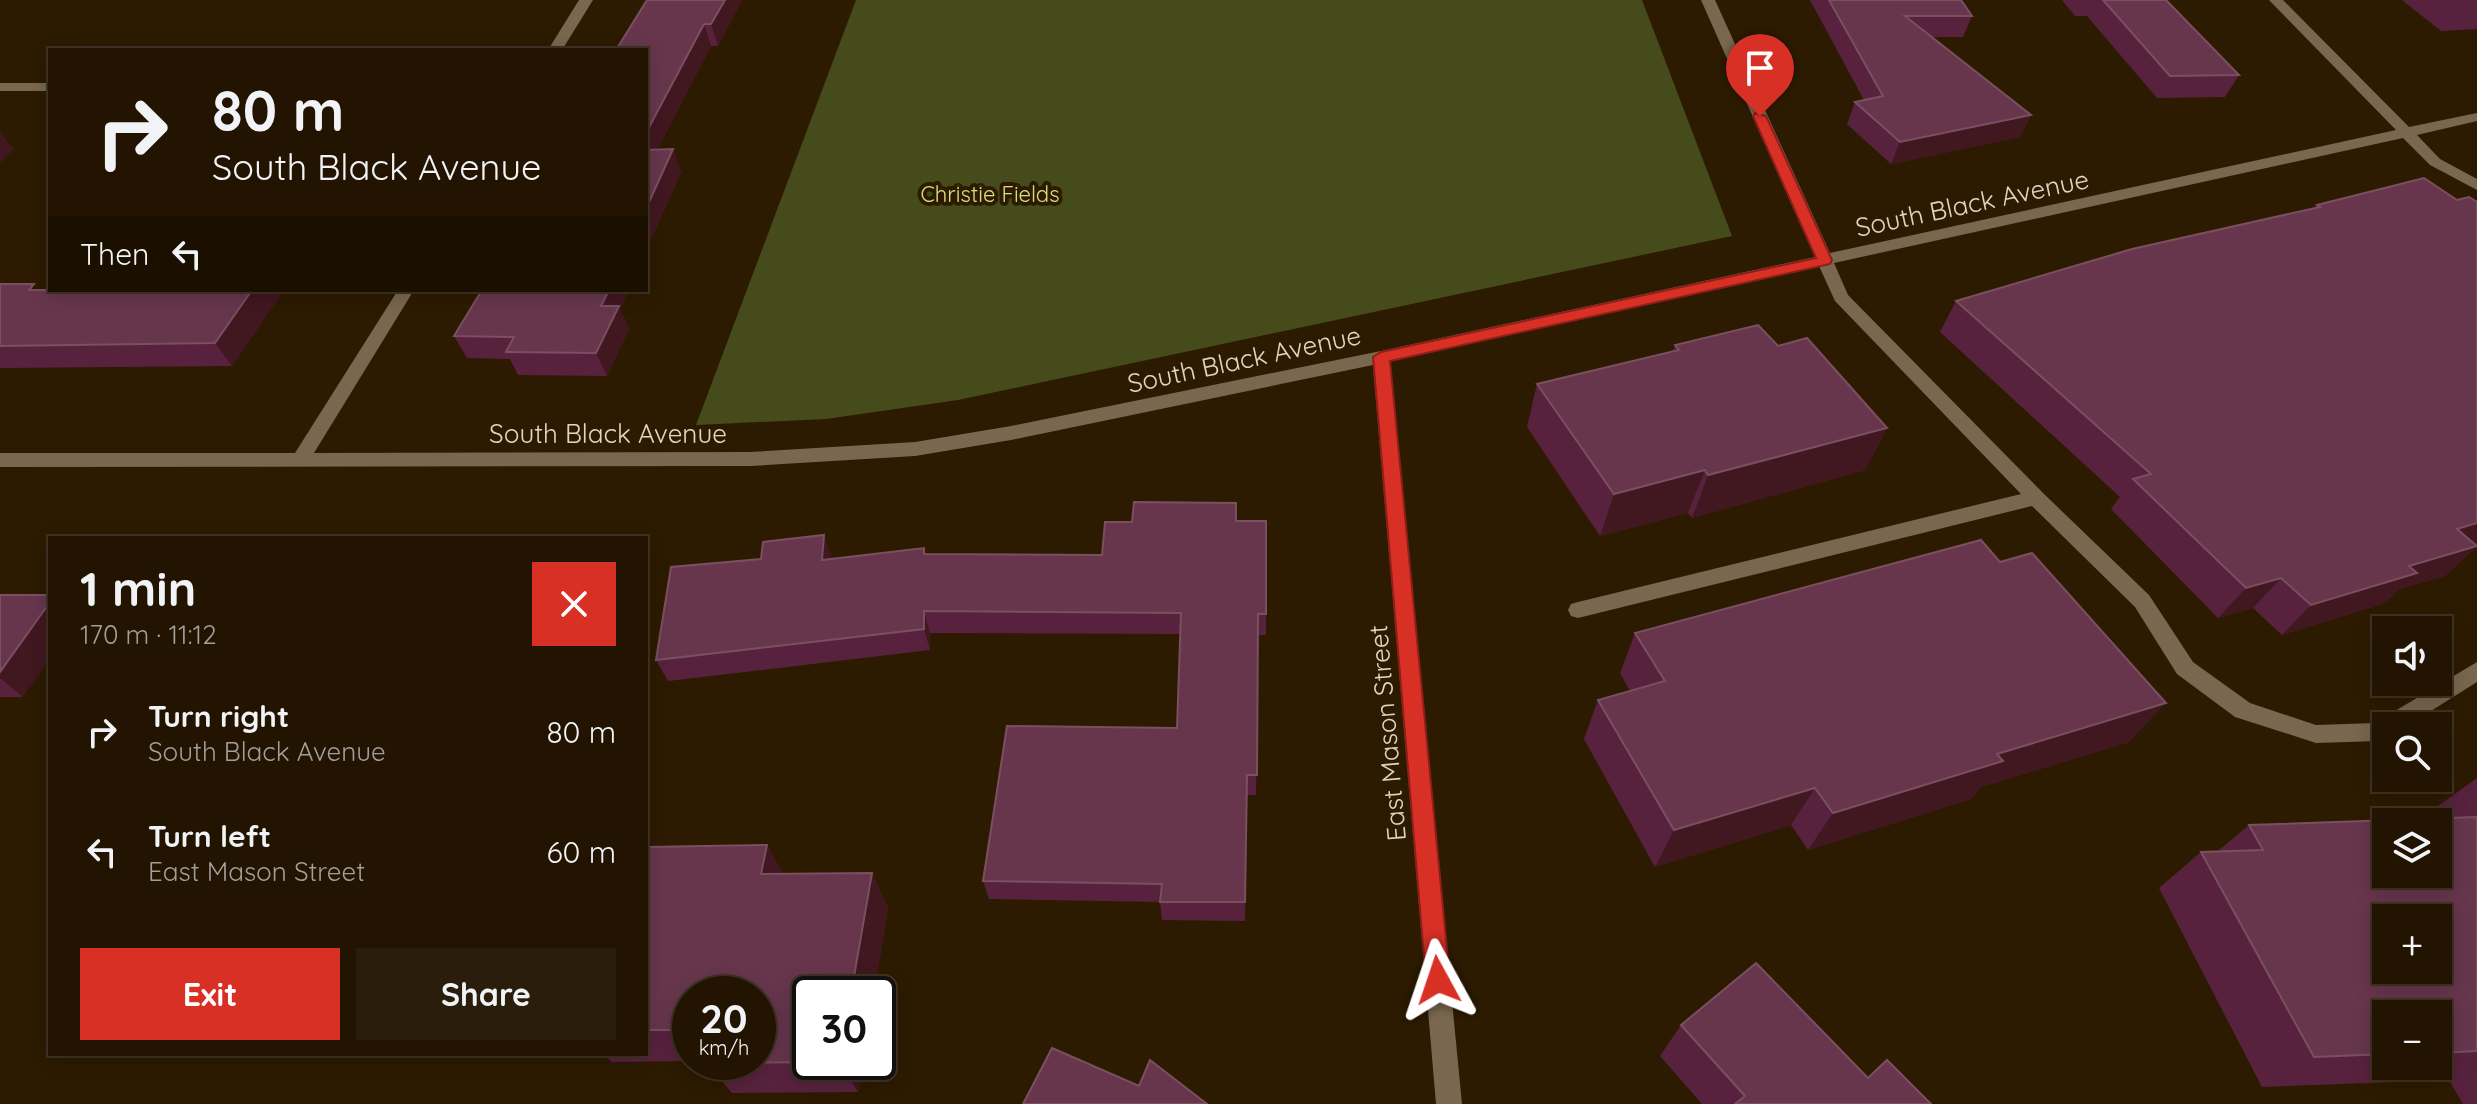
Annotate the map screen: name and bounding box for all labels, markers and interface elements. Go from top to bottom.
pin [1726,34,1794,116]
icon: arrive [1738,46,1782,90]
text: 80 m [212,75,344,145]
icon: right [80,80,184,184]
text: South Black Avenue [212,144,541,189]
street label: South Black Avenue [1852,162,2092,244]
park label: Christie Fields [920,180,1060,208]
icon: left [165,232,209,276]
text: Then [80,235,149,273]
street label: South Black Avenue [1124,318,1364,400]
street label: South Black Avenue [489,417,727,450]
text: 1 min [80,558,196,618]
button: close [532,562,616,646]
map controls [2372,616,2452,1080]
button: sound [2372,616,2452,696]
text: 170 m · 11:12 [80,618,217,651]
street label: East Mason Street [1361,623,1413,843]
text: Turn right [148,697,289,735]
icon: right [80,710,124,754]
button: search [2372,712,2452,792]
text: 80 m [546,713,616,751]
text: South Black Avenue [148,735,386,768]
button: layers [2372,808,2452,888]
text: Turn left [148,817,271,855]
icon: left [80,830,124,874]
text: 60 m [546,833,616,871]
text: East Mason Street [148,855,365,888]
button: + [2372,904,2452,984]
position arrow [1396,938,1480,1022]
button: Exit [80,948,340,1040]
button: Share [356,948,616,1040]
speed limit sign: 30 [792,976,896,1080]
text: 20 [700,993,748,1043]
button: − [2372,1000,2452,1080]
text: km/h [699,1035,749,1060]

